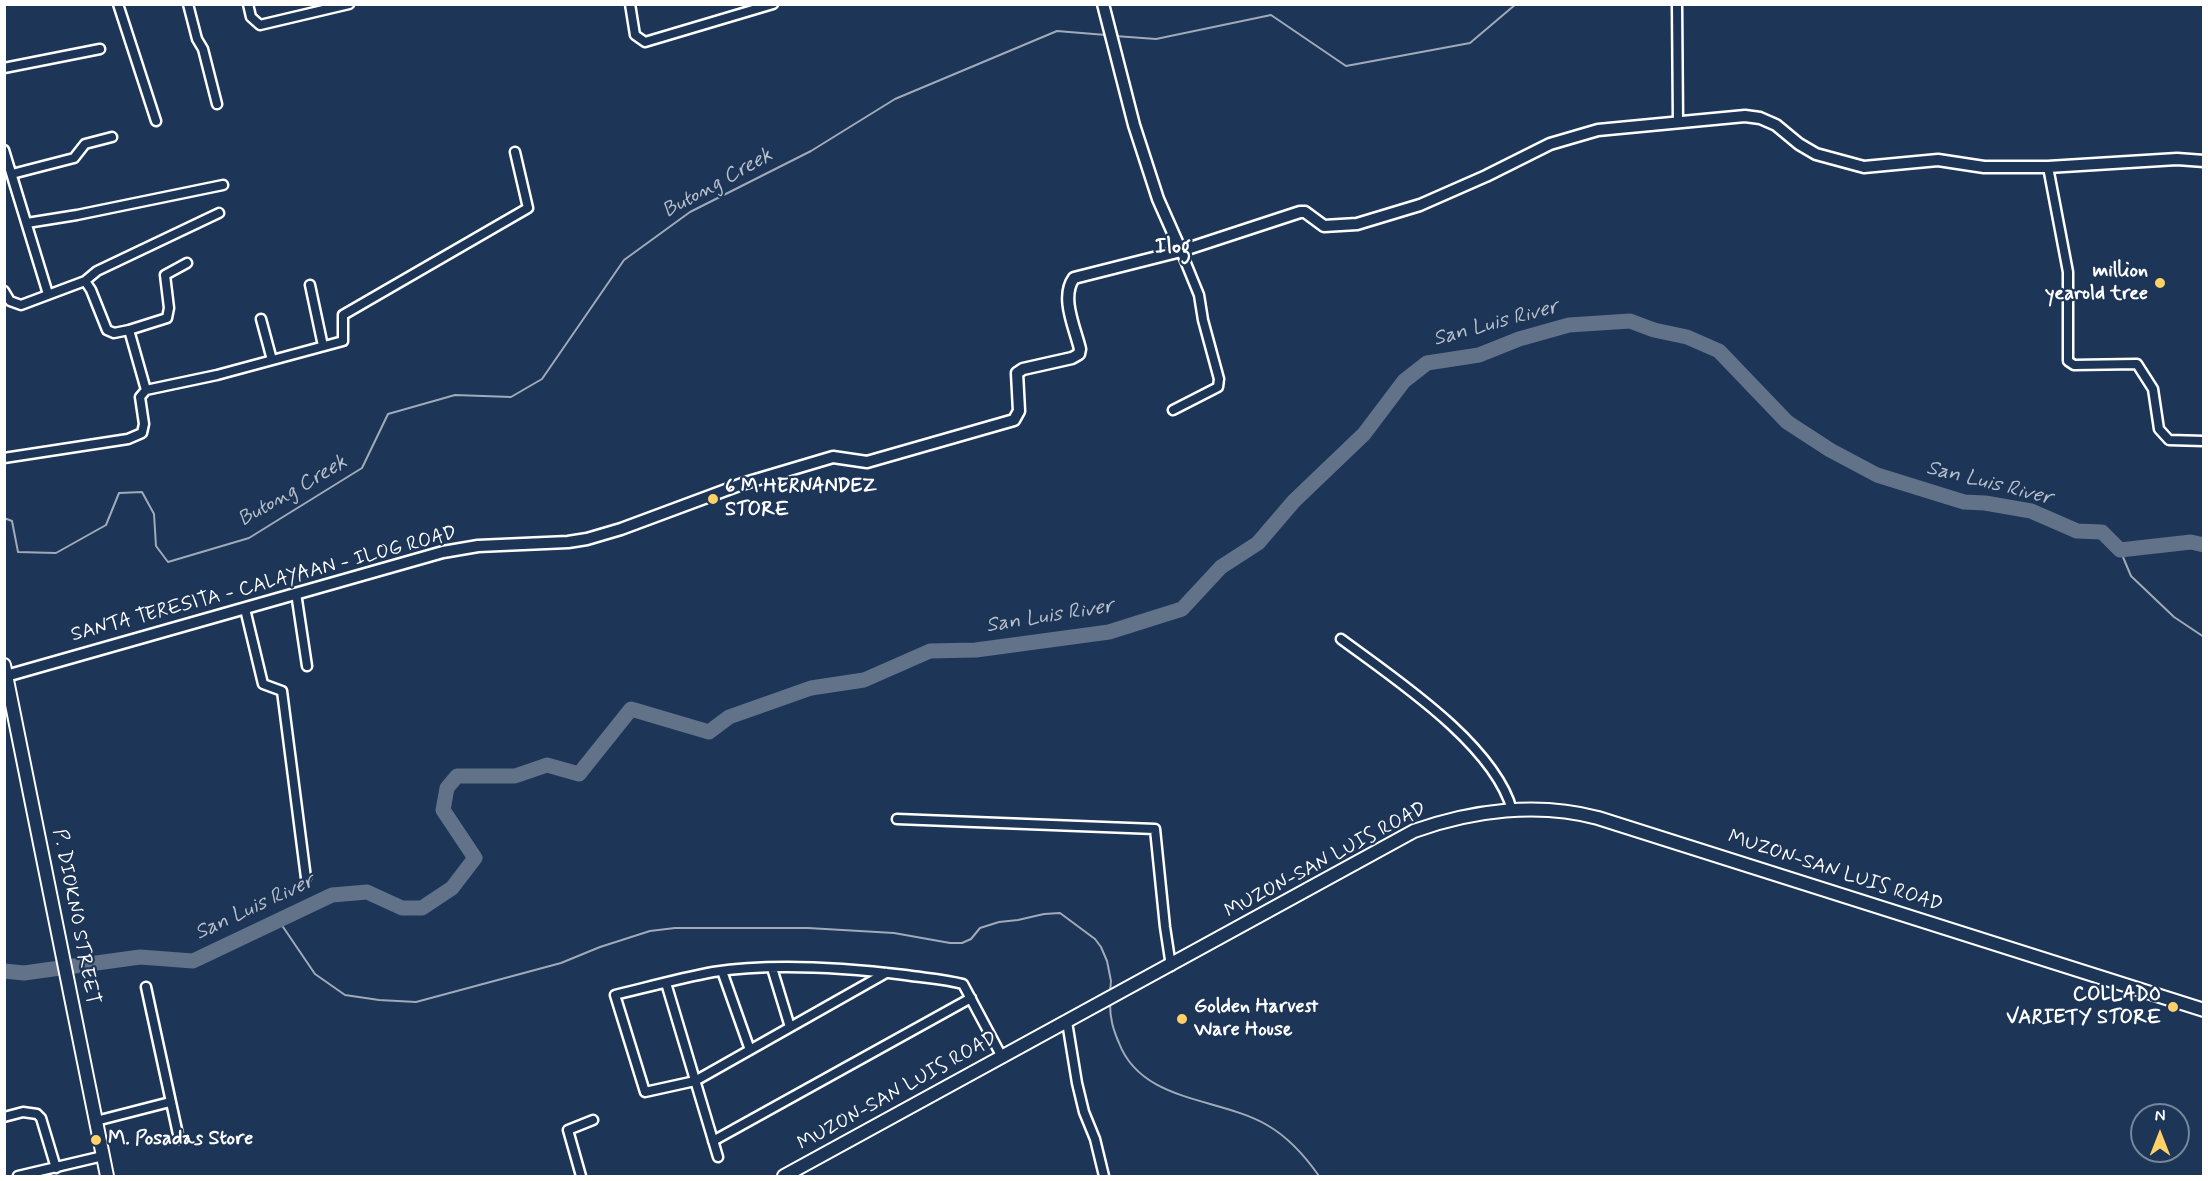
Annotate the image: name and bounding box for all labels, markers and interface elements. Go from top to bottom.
water label: Butong Creek [659,143,777,225]
district label: Ilog [1155,235,1191,261]
place label: million yearold tree [2045,260,2148,307]
marker: million yearold tree [2153,276,2167,290]
water label: San Luis River [1431,295,1561,353]
water label: Butong Creek [234,451,352,533]
water label: San Luis River [1923,456,2055,512]
place label: 6 M HERNANDEZ STORE [725,476,877,523]
marker: 6 M HERNANDEZ STORE [706,492,720,506]
street label: SANTA TERESITA - CALAYAAN - ILOG ROAD [68,522,460,648]
water label: San Luis River [984,594,1116,640]
street label: MUZON-SAN LUIS ROAD [1221,798,1431,924]
street label: MUZON-SAN LUIS ROAD [1725,826,1945,918]
street label: P. DIOKNO STREET [46,827,104,1007]
water label: San Luis River [191,869,319,947]
place label: COLLADO VARIETY STORE [2006,984,2161,1031]
place label: Golden Harvest Ware House [1194,996,1318,1043]
marker: COLLADO VARIETY STORE [2166,1000,2180,1014]
marker: Golden Harvest Ware House [1175,1012,1189,1026]
street label: MUZON-SAN LUIS ROAD [794,1027,1002,1157]
north arrow [2130,1103,2190,1163]
text: N [2155,1106,2165,1127]
place label: M. Posadas Store [108,1128,253,1152]
marker: M. Posadas Store [89,1133,103,1147]

